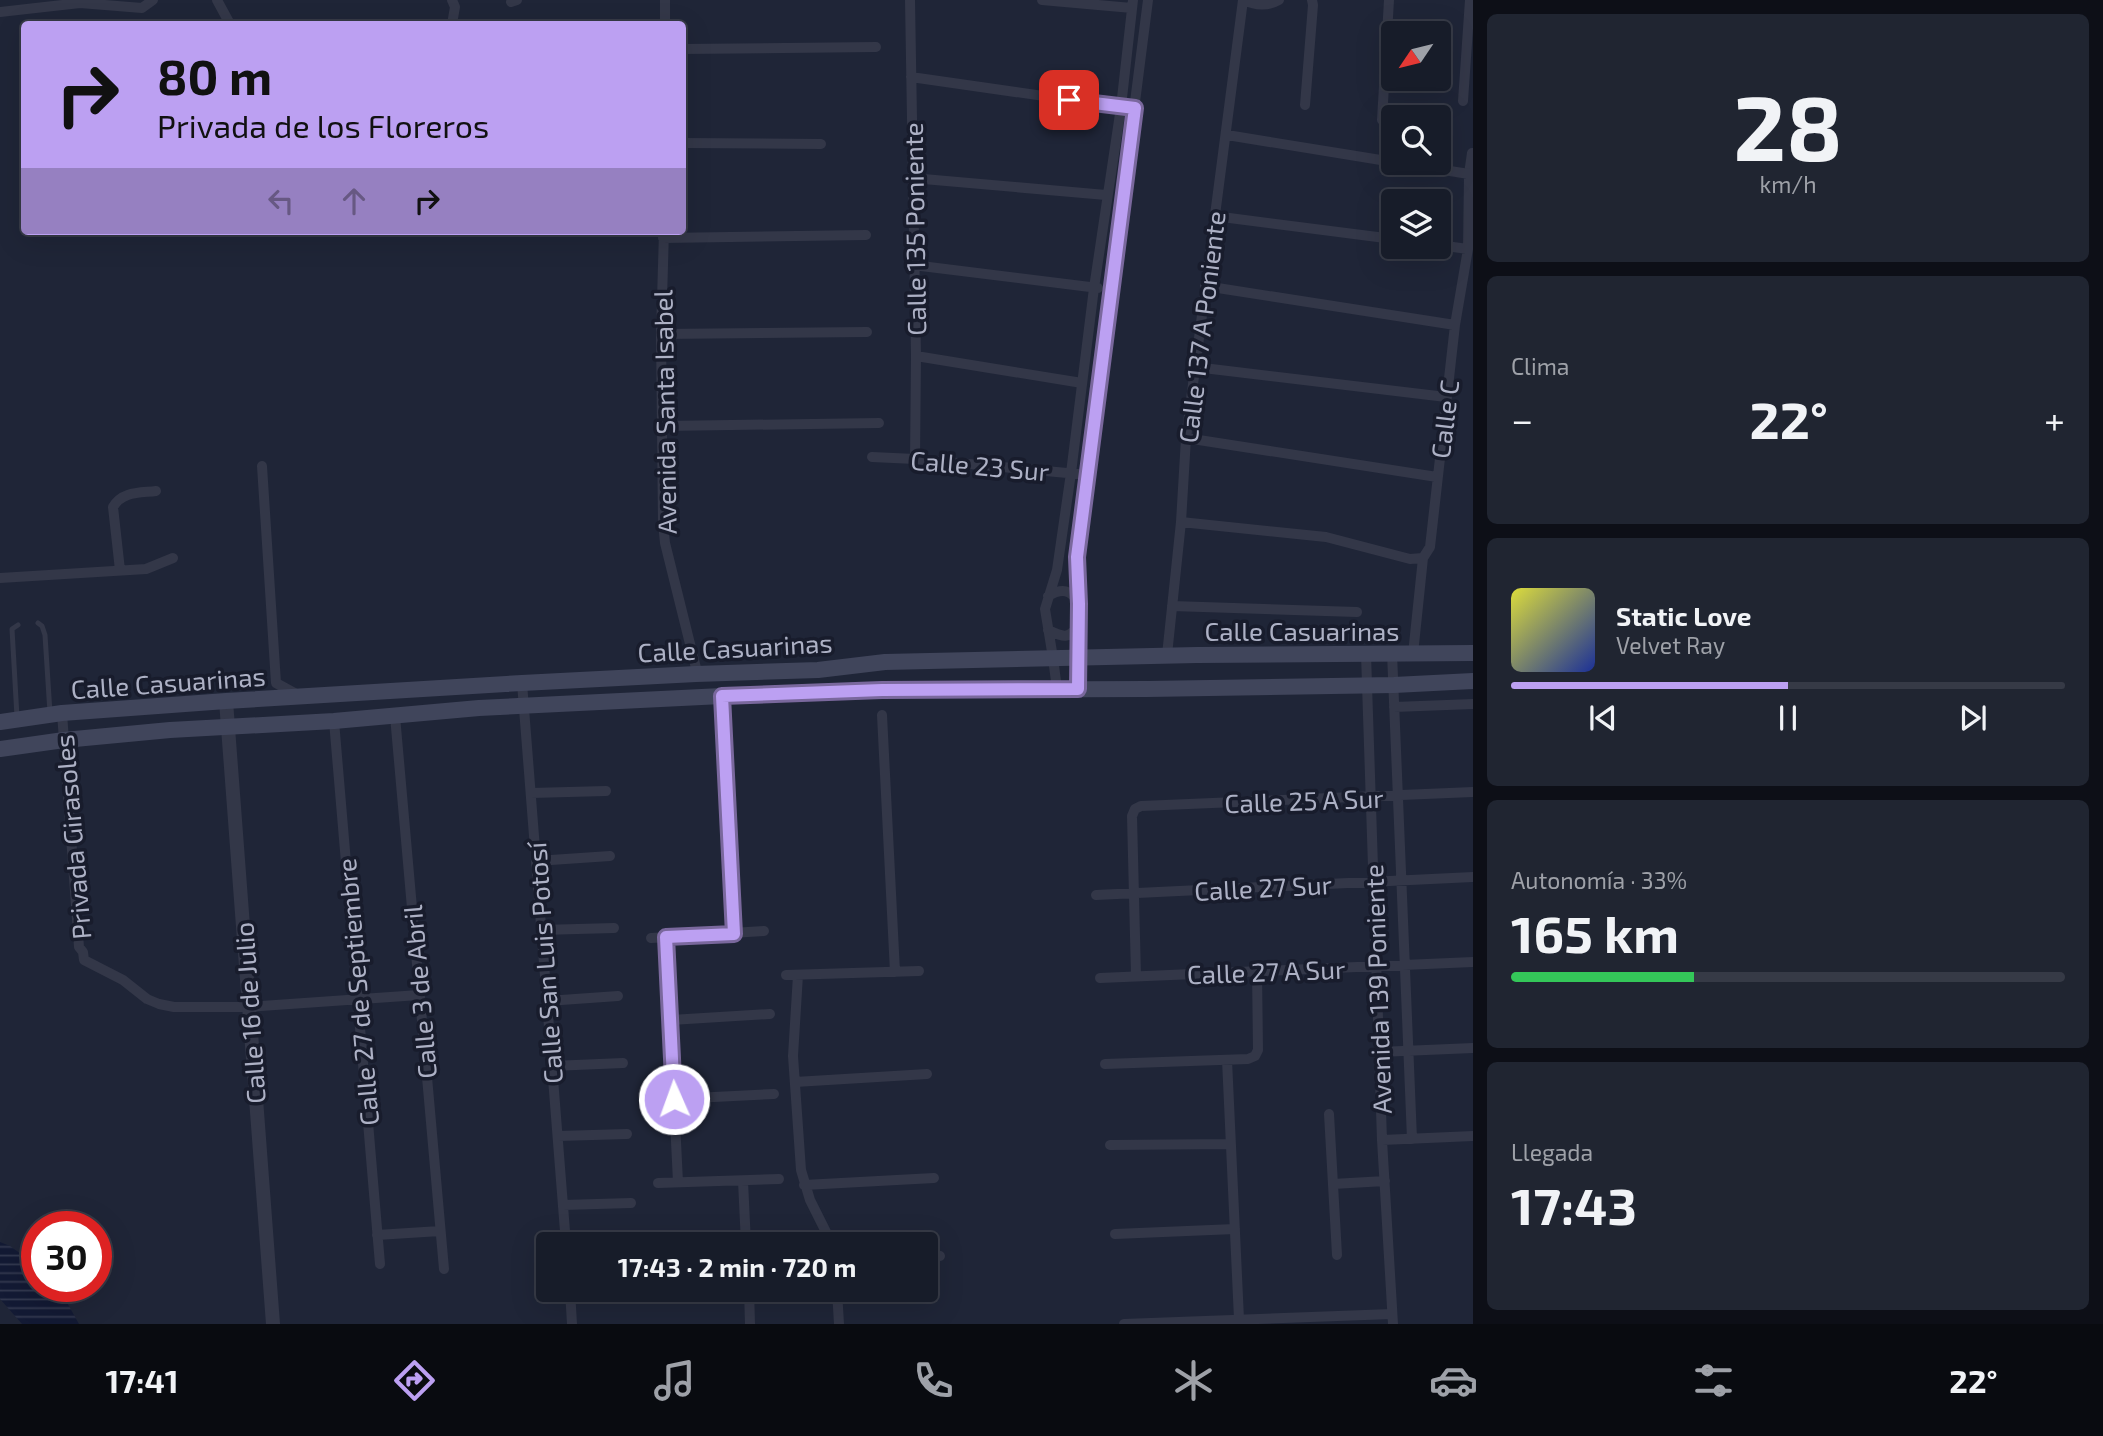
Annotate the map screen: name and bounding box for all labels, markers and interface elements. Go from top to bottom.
north arrow [1381,21,1451,91]
map controls [1381,21,1451,259]
text: 80 m [157,46,272,105]
icon: right [42,49,133,140]
pin [1039,70,1099,130]
text: 28 [1733,70,1843,179]
icon: arrive [1050,81,1088,119]
button: search [1381,105,1451,175]
text: Privada de los Floreros [157,106,489,144]
street label: Calle 135 Poniente [897,122,931,336]
text: km/h [1759,170,1817,198]
icon: left [262,182,300,220]
icon: ahead [335,182,373,220]
icon: right [408,182,446,220]
button: layers [1381,189,1451,259]
street label: Calle 137 A Poniente [1171,209,1231,445]
street label: Avenida Santa Isabel [646,289,682,535]
text: Clima [1511,352,1569,380]
street label: Calle C [1424,378,1464,460]
text: 22° [1749,387,1828,449]
text: − [1511,396,1533,442]
text: + [2044,396,2065,442]
street label: Calle 23 Sur [909,444,1051,486]
text: Static Love [1616,600,1752,631]
street label: Calle Casuarinas [1204,615,1400,646]
street label: Calle Casuarinas [637,626,833,668]
text: Velvet Ray [1616,631,1725,659]
street label: Calle Casuarinas [70,660,266,704]
icon: previous [1584,699,1622,737]
icon: pause [1769,699,1807,737]
icon: next [1954,699,1992,737]
street label: Privada Girasoles [48,733,96,941]
street label: Calle 25 A Sur [1224,782,1384,818]
street label: Calle San Luis Potosí [520,840,568,1085]
street label: Calle 27 de Septiembre [330,857,384,1127]
street label: Avenida 139 Poniente [1357,864,1397,1114]
text: Autonomía · 33% [1511,866,1687,894]
street label: Calle 27 Sur [1193,868,1333,906]
text: 165 km [1511,901,1679,963]
street label: Calle 3 de Abril [396,904,442,1080]
street label: Calle 16 de Julio [227,921,271,1105]
street label: Calle 27 A Sur [1186,953,1346,989]
position arrow [637,1062,711,1136]
text: Llegada [1511,1138,1593,1166]
text: 17:43 [1511,1173,1637,1235]
speed limit sign: 30 [21,1211,112,1302]
text: 17:43 · 2 min · 720 m [618,1251,856,1282]
icon: directions [390,1356,439,1405]
icon: music [650,1356,699,1405]
icon: phone [909,1356,958,1405]
icon: climate [1169,1356,1218,1405]
icon: car [1429,1356,1478,1405]
icon: filters [1689,1356,1738,1405]
text: 17:41 [105,1361,179,1399]
text: 22° [1949,1361,1998,1399]

